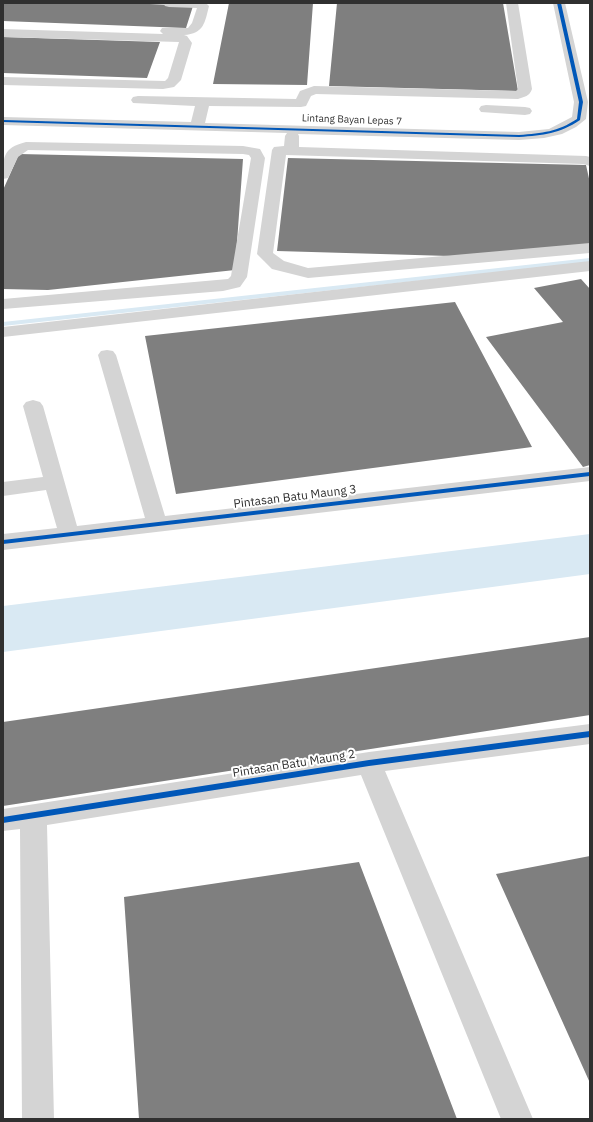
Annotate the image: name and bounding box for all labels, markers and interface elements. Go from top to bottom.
street label: Lintang Bayan Lepas 7 [302,112,402,128]
street label: Pintasan Batu Maung 3 [233,482,357,512]
street label: Pintasan Batu Maung 2 [232,747,356,781]

